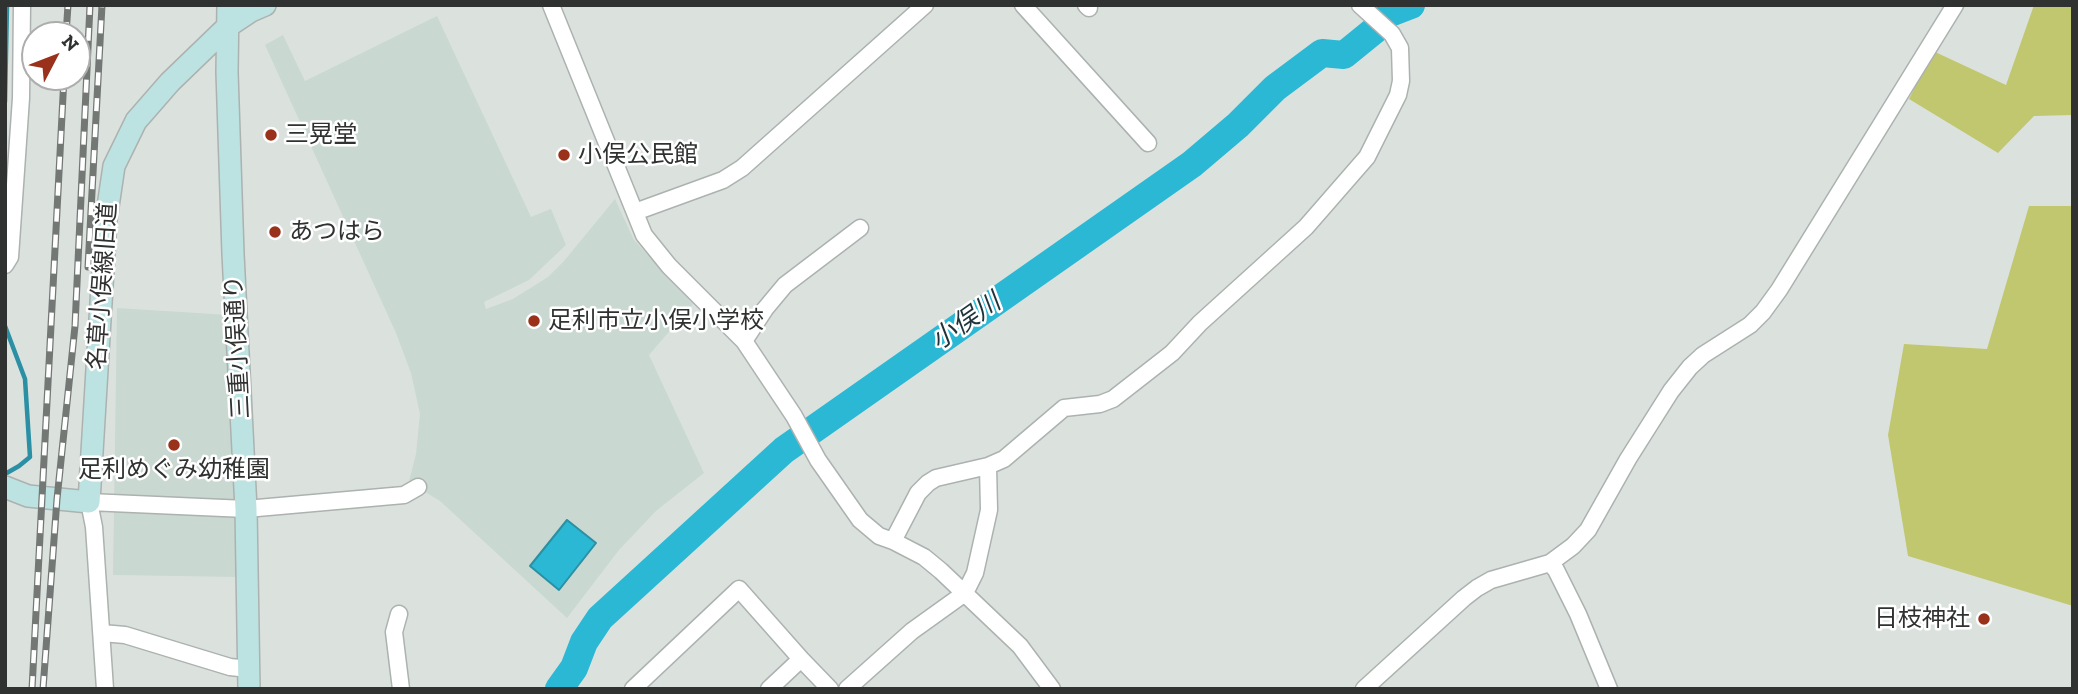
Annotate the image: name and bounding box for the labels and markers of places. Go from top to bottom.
place label: 三晃堂 [285,121,357,149]
marker: 三晃堂 [263,127,279,143]
place label: 小俣公民館 [578,141,698,169]
marker: 小俣公民館 [556,147,572,163]
place label: あつはら [289,218,385,246]
marker: あつはら [267,224,283,240]
place label: 足利市立小俣小学校 [548,307,764,335]
marker: 足利市立小俣小学校 [526,313,542,329]
marker: 足利めぐみ幼稚園 [166,437,182,453]
place label: 足利めぐみ幼稚園 [78,456,270,484]
place label: 日枝神社 [1874,605,1970,633]
marker: 日枝神社 [1976,611,1992,627]

